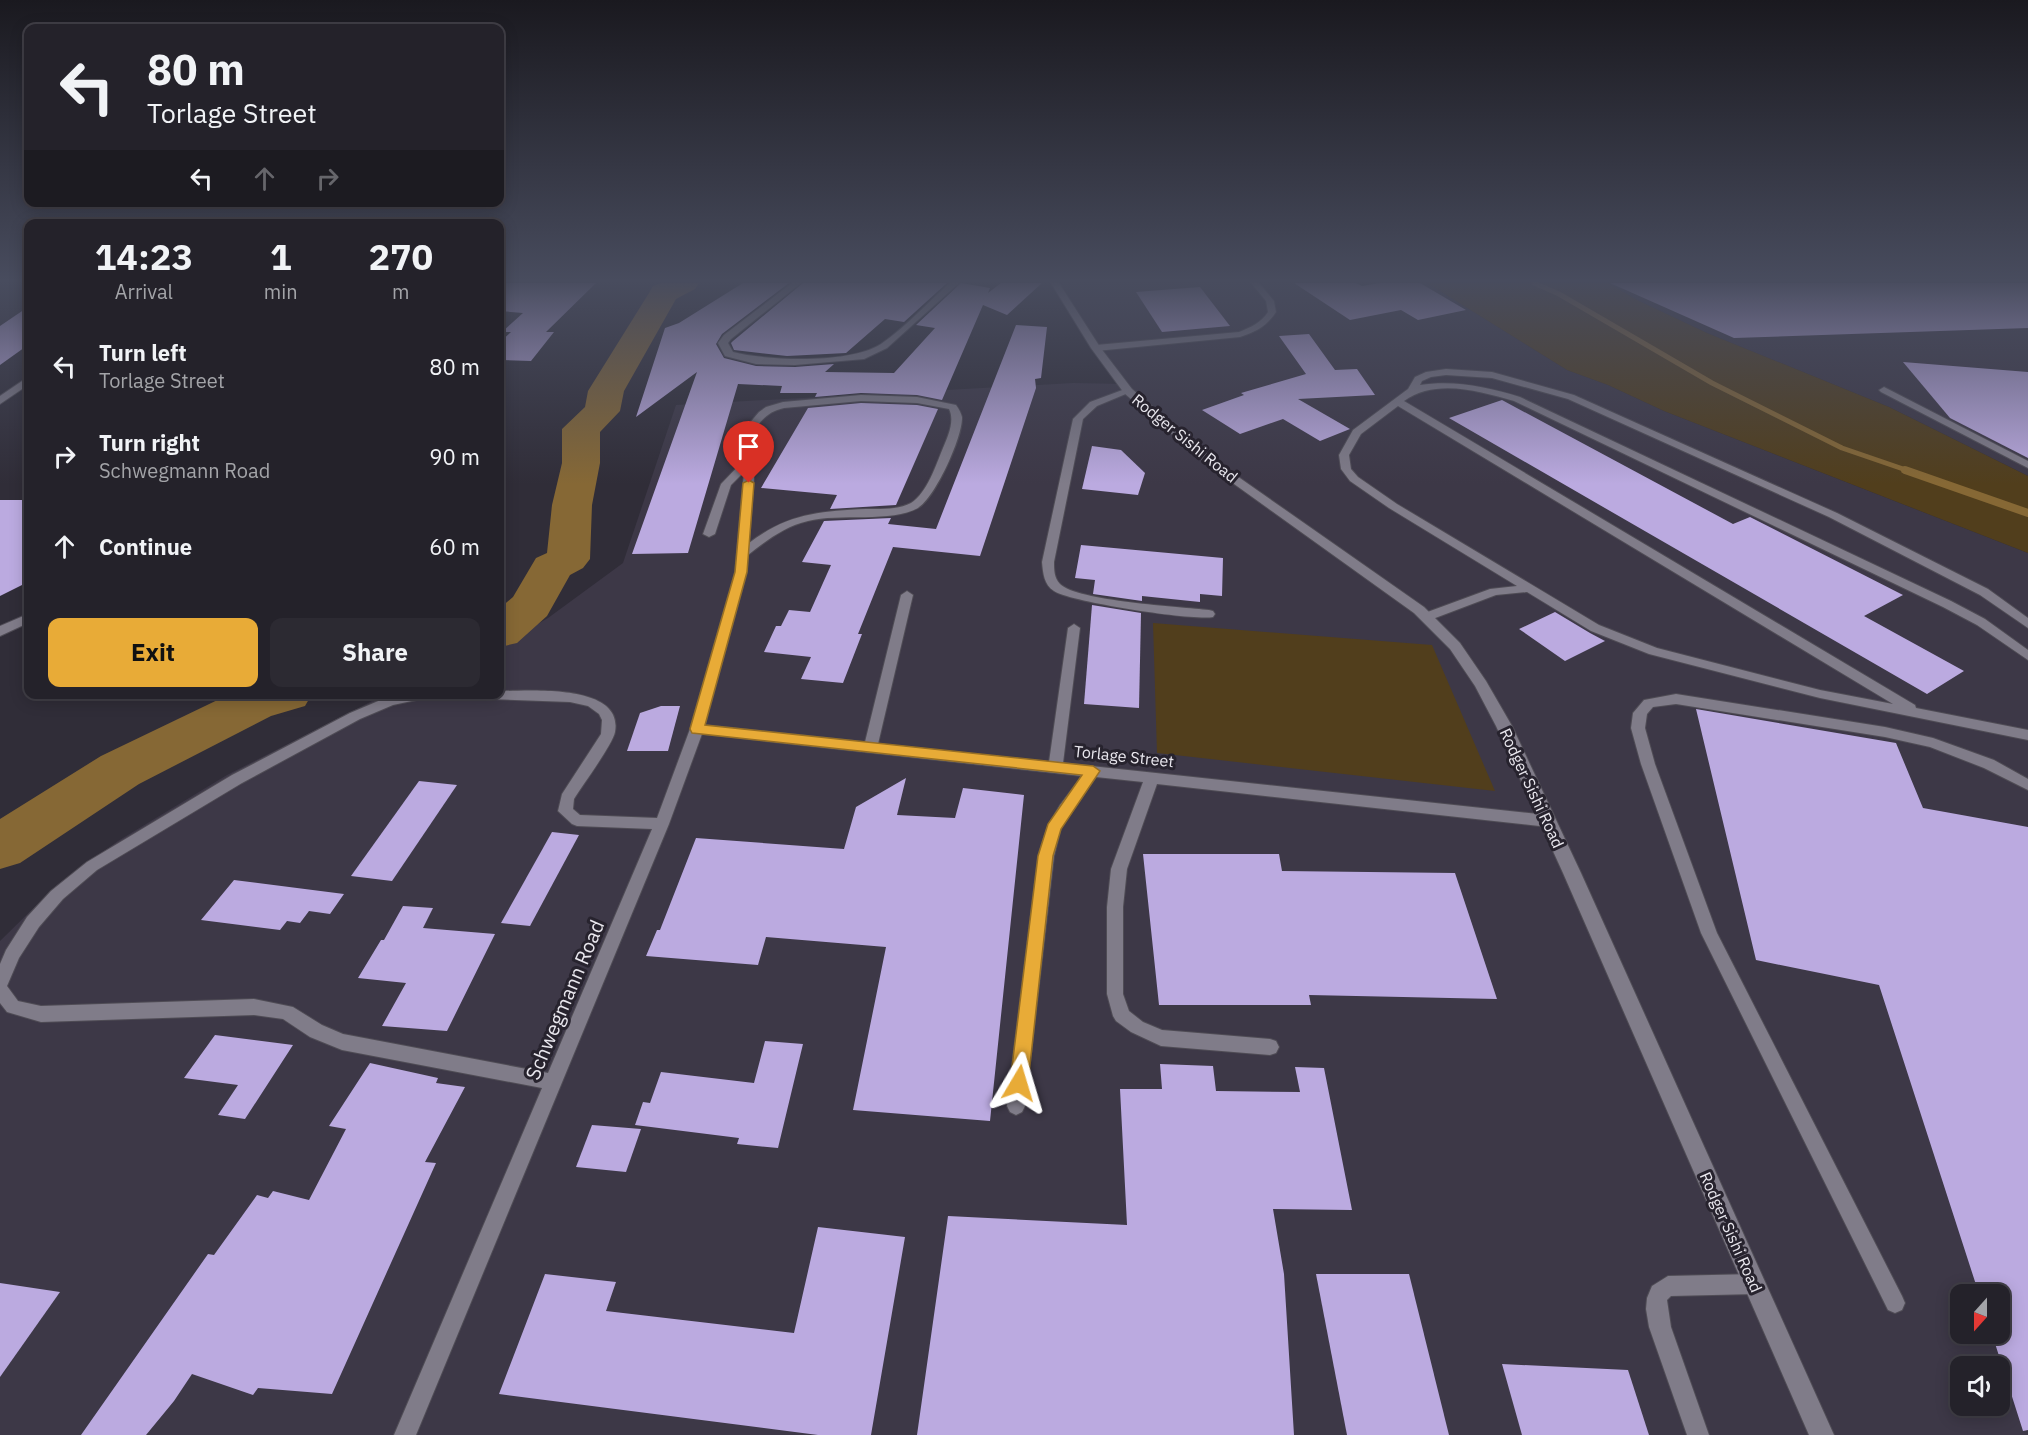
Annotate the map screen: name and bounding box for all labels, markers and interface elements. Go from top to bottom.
text: 80 m [147,42,245,97]
icon: left [48,48,126,126]
text: Torlage Street [147,95,317,130]
icon: left [185,162,218,195]
icon: ahead [248,162,281,195]
icon: right [311,162,344,195]
text: 14:23 [95,233,193,280]
text: 1 [270,233,292,280]
text: 270 [368,233,433,280]
text: Arrival [115,278,173,305]
text: min [264,278,298,305]
text: m [392,278,410,305]
text: Turn left [99,338,187,367]
icon: left [48,350,81,383]
text: 80 m [429,352,480,381]
text: Torlage Street [99,367,225,394]
street label: Rodger Sishi Road [1128,389,1242,487]
pin [723,421,774,483]
text: Turn right [99,428,200,457]
icon: arrive [732,430,765,463]
icon: right [48,440,81,473]
text: 90 m [429,442,480,471]
text: Schwegmann Road [99,457,270,484]
icon: ahead [48,530,81,563]
text: Continue [99,532,192,561]
text: 60 m [429,532,480,561]
button: Exit [48,618,258,687]
button: Share [270,618,480,687]
street label: Rodger Sishi Road [1496,725,1568,851]
street label: Torlage Street [1073,741,1175,771]
street label: Schwegmann Road [519,916,610,1084]
position arrow [987,1051,1051,1115]
street label: Rodger Sishi Road [1695,1169,1767,1295]
north arrow [1950,1284,2010,1344]
map controls [1950,1284,2010,1416]
button: sound [1950,1356,2010,1416]

